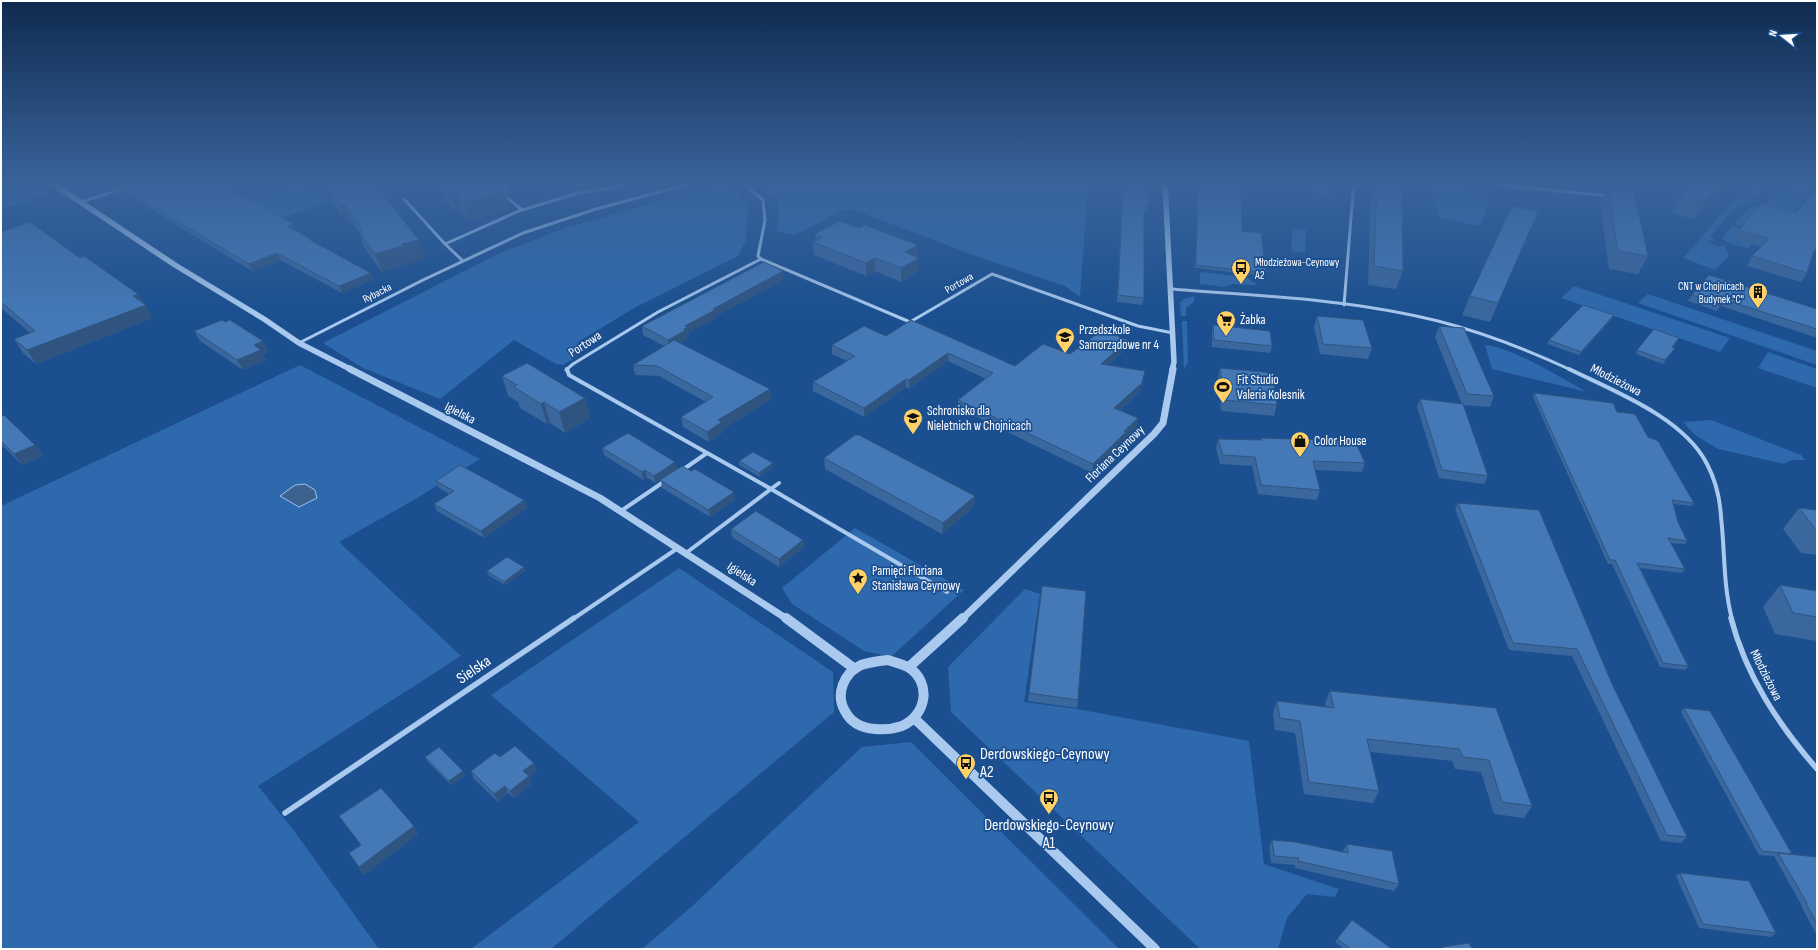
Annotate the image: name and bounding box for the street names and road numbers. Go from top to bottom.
street label: Portowa [943,270,975,296]
street label: Rybacka [360,280,394,306]
street label: Portowa [566,327,604,361]
street label: Młodzieżowa [1588,360,1644,400]
street label: Igielska [442,398,478,428]
street label: Floriana Ceynowy [1082,422,1148,486]
street label: Igielska [724,558,760,590]
street label: Młodzieżowa [1746,647,1786,703]
street label: Sielska [453,652,495,688]

